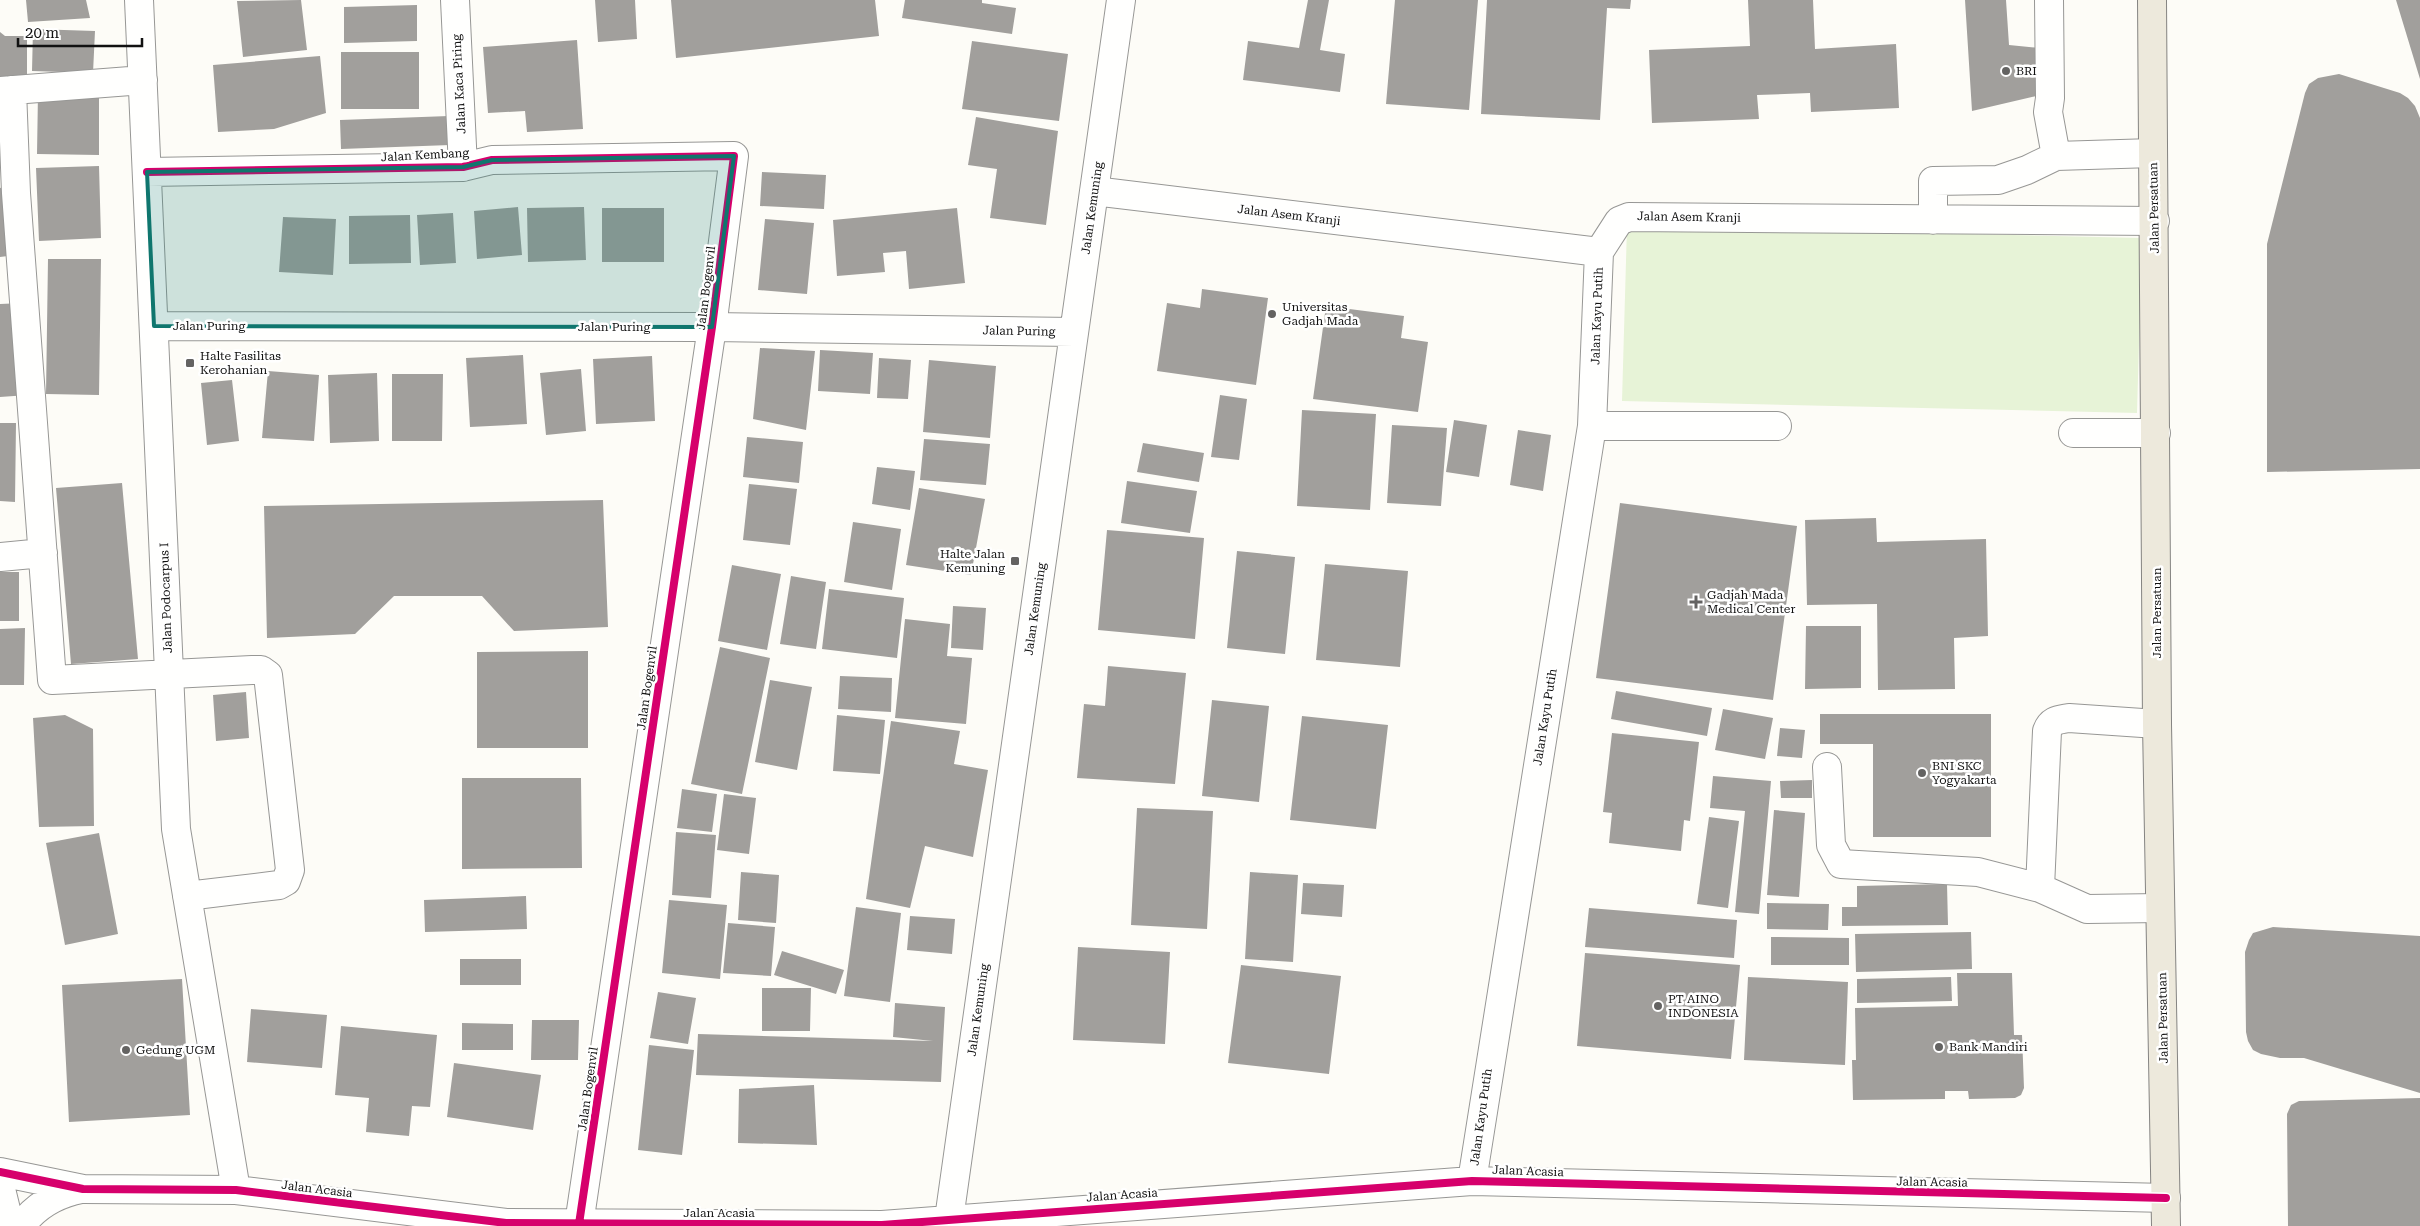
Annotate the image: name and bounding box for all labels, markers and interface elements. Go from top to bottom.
scale bar [18,15,141,47]
text: 20 m [25,24,60,42]
street label: Jalan Kaca Piring [449,33,469,134]
place label: BRI [2016,64,2037,78]
marker: BRI [2000,65,2012,77]
street label: Jalan Kembang [380,146,470,164]
street label: Jalan Kemuning [1079,161,1105,255]
street label: Jalan Persatuan [2146,162,2162,254]
street label: Jalan Asem Kranji [1237,202,1342,228]
street label: Jalan Asem Kranji [1637,209,1741,225]
street label: Jalan Bogenvil [694,245,718,331]
street label: Jalan Kayu Putih [1588,267,1606,365]
place label: Universitas Gadjah Mada [1282,300,1359,328]
marker: Universitas Gadjah Mada [1266,308,1278,320]
street label: Jalan Puring [173,319,246,333]
street label: Jalan Puring [578,320,651,334]
street label: Jalan Puring [983,323,1056,339]
place label: Halte Fasilitas Kerohanian [200,349,281,377]
marker: Halte Fasilitas Kerohanian [184,357,196,369]
street label: Jalan Podocarpus I [157,543,175,653]
place label: Halte Jalan Kemuning [940,547,1005,575]
marker: Halte Jalan Kemuning [1009,555,1021,567]
street label: Jalan Kemuning [1022,562,1048,656]
street label: Jalan Persatuan [2150,567,2164,659]
place label: Gadjah Mada Medical Center [1707,588,1795,616]
marker: Gadjah Mada Medical Center [1689,595,1703,609]
street label: Jalan Bogenvil [634,645,660,731]
street label: Jalan Kayu Putih [1530,667,1560,766]
place label: BNI SKC Yogyakarta [1932,759,1997,787]
marker: BNI SKC Yogyakarta [1916,767,1928,779]
street label: Jalan Kemuning [965,963,991,1057]
street label: Jalan Persatuan [2155,972,2171,1064]
place label: PT AINO INDONESIA [1668,992,1739,1020]
marker: PT AINO INDONESIA [1652,1000,1664,1012]
place label: Bank Mandiri [1949,1040,2028,1054]
marker: Bank Mandiri [1933,1041,1945,1053]
place label: Gedung UGM [136,1043,215,1057]
marker: Gedung UGM [120,1044,132,1056]
street label: Jalan Bogenvil [575,1046,601,1132]
street label: Jalan Kayu Putih [1467,1067,1495,1166]
street label: Jalan Acasia [1492,1163,1565,1179]
street label: Jalan Acasia [1896,1174,1968,1190]
street label: Jalan Acasia [281,1178,354,1200]
street label: Jalan Acasia [1086,1185,1159,1204]
street label: Jalan Acasia [683,1206,755,1220]

